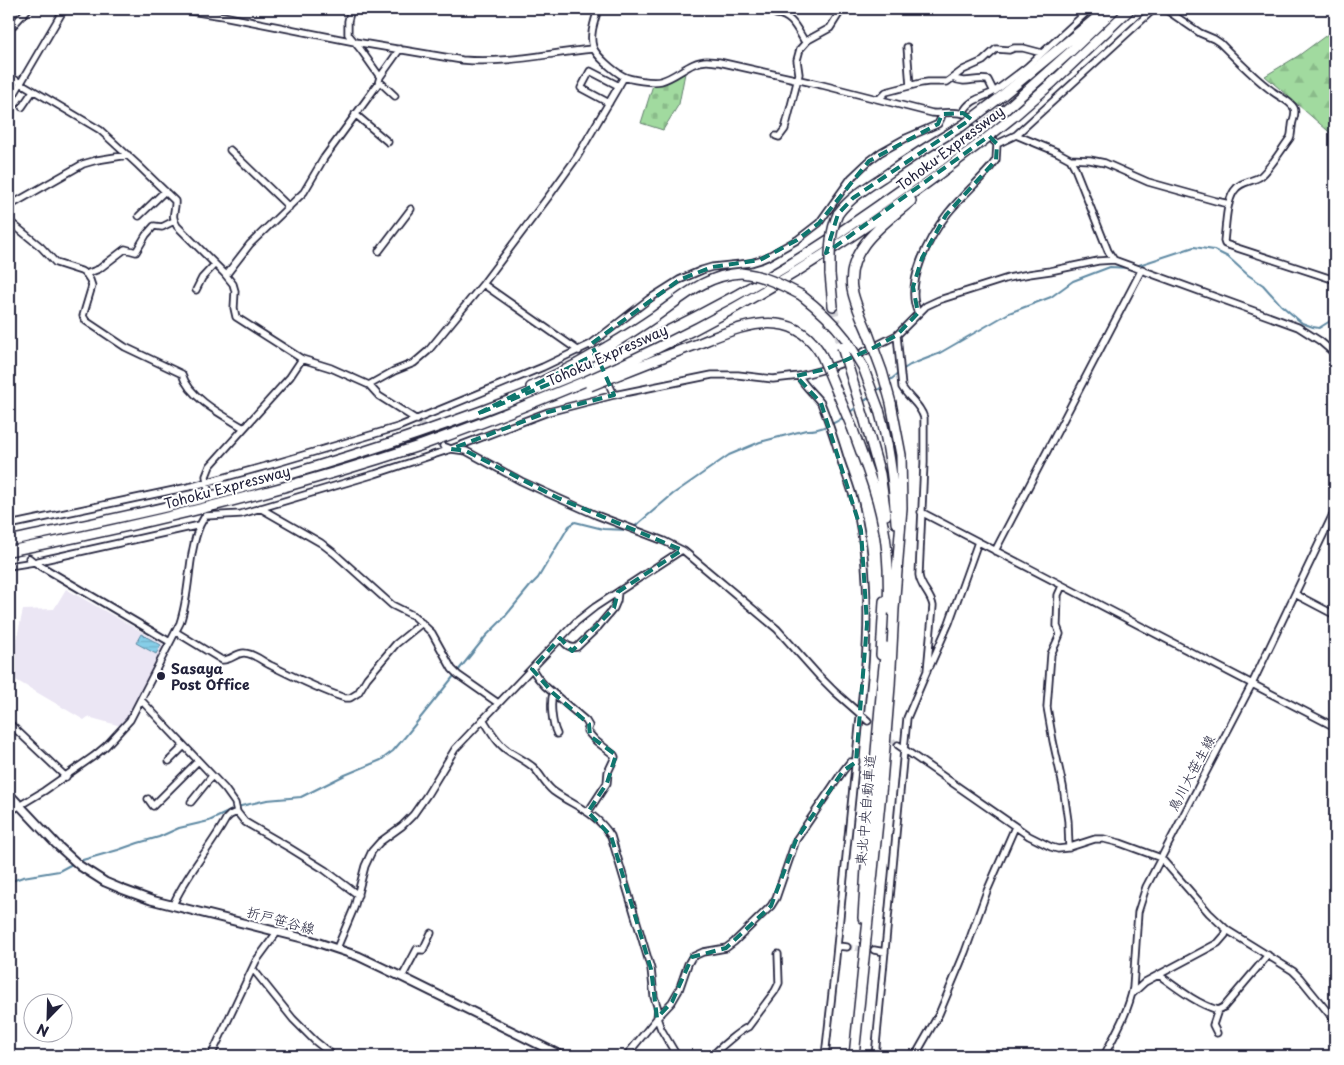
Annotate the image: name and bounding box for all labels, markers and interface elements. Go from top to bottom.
street label: Tohoku Expressway [892,101,1008,195]
street label: Tohoku Expressway [543,319,671,391]
street label: Tohoku Expressway [162,460,292,514]
place label: Sasaya Post Office [171,658,250,695]
marker: Sasaya Post Office [155,670,167,682]
street label: 鳥川大笹生線 [1162,731,1220,815]
street label: 東北中央自動車道 [850,753,880,867]
street label: 折戸笹谷線 [244,901,318,939]
north arrow [22,992,72,1042]
text: N [34,1019,52,1042]

